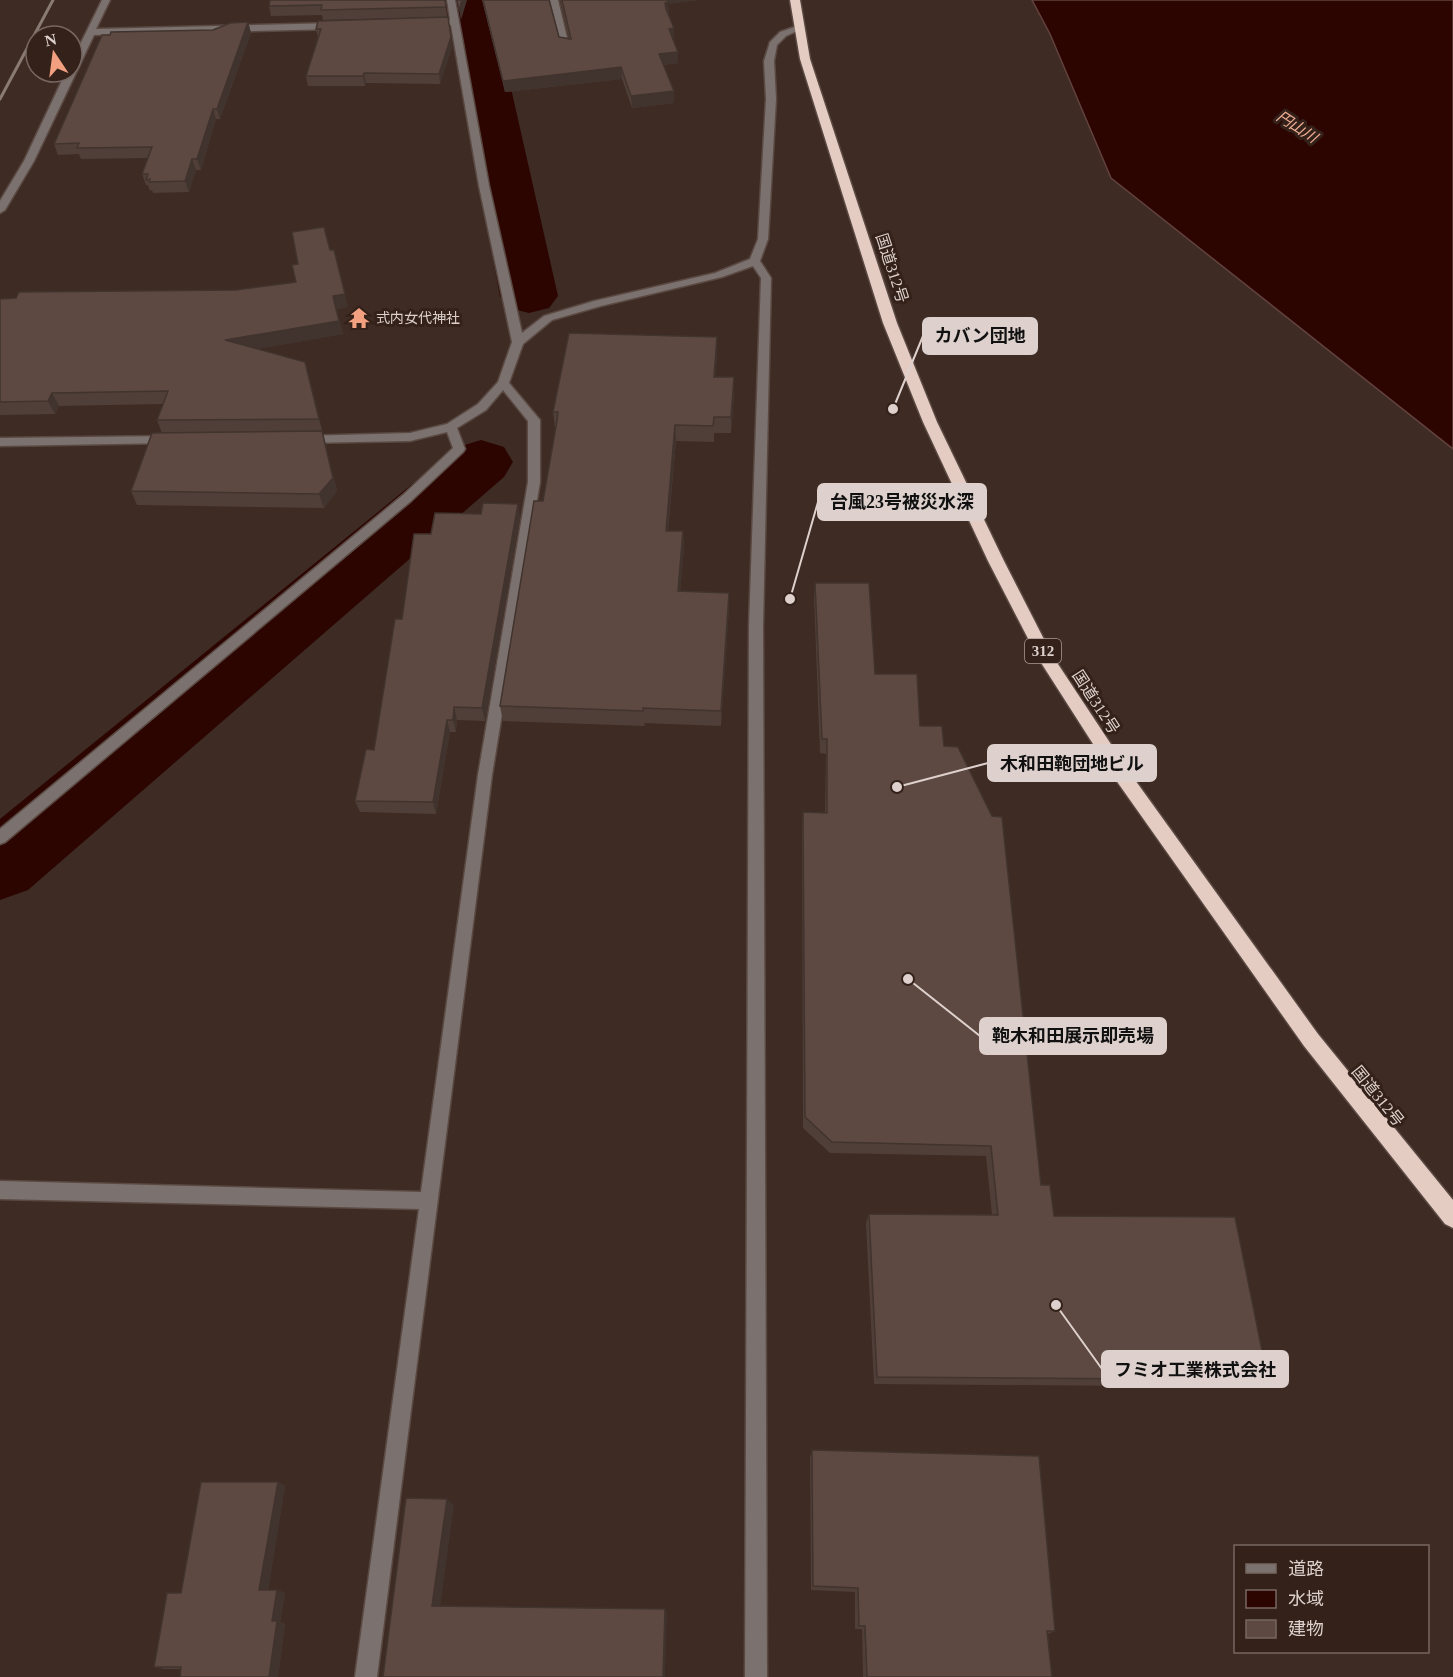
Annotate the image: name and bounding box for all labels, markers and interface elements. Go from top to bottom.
north arrow [24,24,84,84]
text: N [43,30,59,49]
water label: 円山川 [1274,108,1322,147]
street label: 国道312号 [873,231,911,305]
temple icon: 式内女代神社 [347,306,371,330]
place label: 式内女代神社 [376,310,460,326]
callout: カバン団地 [923,318,1037,354]
text: カバン団地 [935,326,1025,346]
callout: 台風23号被災水深 [818,484,986,520]
text: 台風23号被災水深 [830,492,974,512]
road number: 312 [1025,639,1061,663]
street label: 国道312号 [1069,667,1123,737]
callout: 木和田鞄団地ビル [988,745,1156,781]
text: 木和田鞄団地ビル [1000,754,1144,774]
callout: 鞄木和田展示即売場 [980,1018,1166,1054]
text: 鞄木和田展示即売場 [992,1026,1154,1046]
street label: 国道312号 [1349,1063,1407,1129]
callout: フミオ工業株式会社 [1102,1351,1288,1387]
text: フミオ工業株式会社 [1114,1360,1276,1380]
legend [1234,1545,1429,1653]
text: 道路 [1288,1559,1324,1579]
text: 水域 [1288,1589,1324,1609]
text: 建物 [1288,1619,1324,1639]

